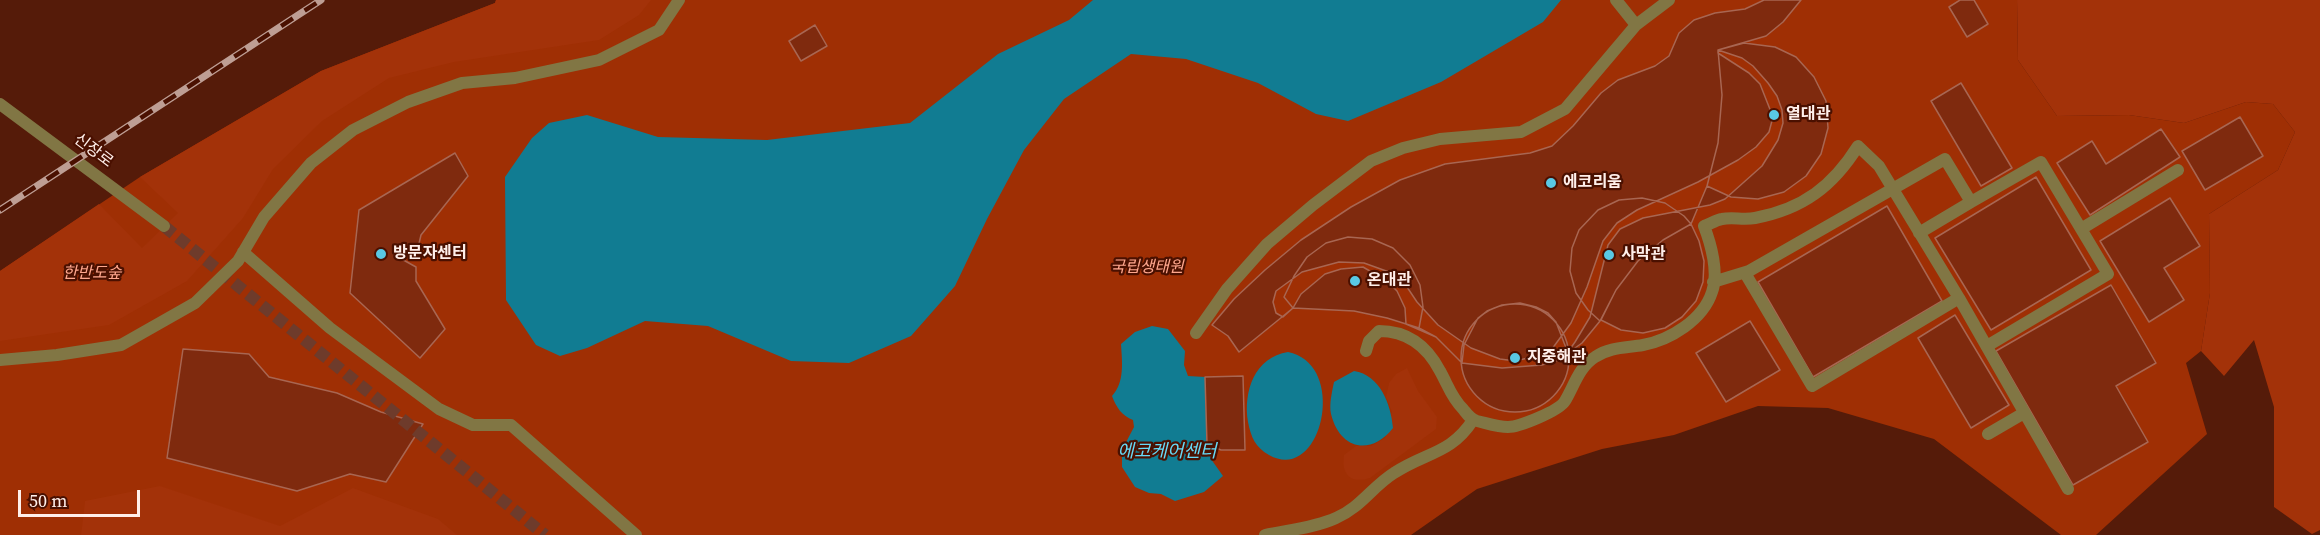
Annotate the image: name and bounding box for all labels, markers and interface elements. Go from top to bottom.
place label: 열대관 [1786,105,1830,125]
marker: 열대관 [1767,108,1781,122]
street label: 신장로 [70,130,116,172]
place label: 에코리움 [1563,173,1622,193]
marker: 에코리움 [1544,176,1558,190]
place label: 방문자센터 [393,244,467,264]
place label: 사막관 [1621,245,1665,265]
marker: 방문자센터 [374,247,388,261]
marker: 사막관 [1602,248,1616,262]
park label: 국립생태원 [1110,258,1184,278]
park label: 한반도숲 [63,264,121,284]
place label: 온대관 [1367,271,1411,291]
marker: 온대관 [1348,274,1362,288]
place label: 지중해관 [1527,348,1586,368]
marker: 지중해관 [1508,351,1522,365]
water label: 에코케어센터 [1117,441,1217,463]
scale bar [21,478,142,516]
text: 50 m [29,488,67,513]

